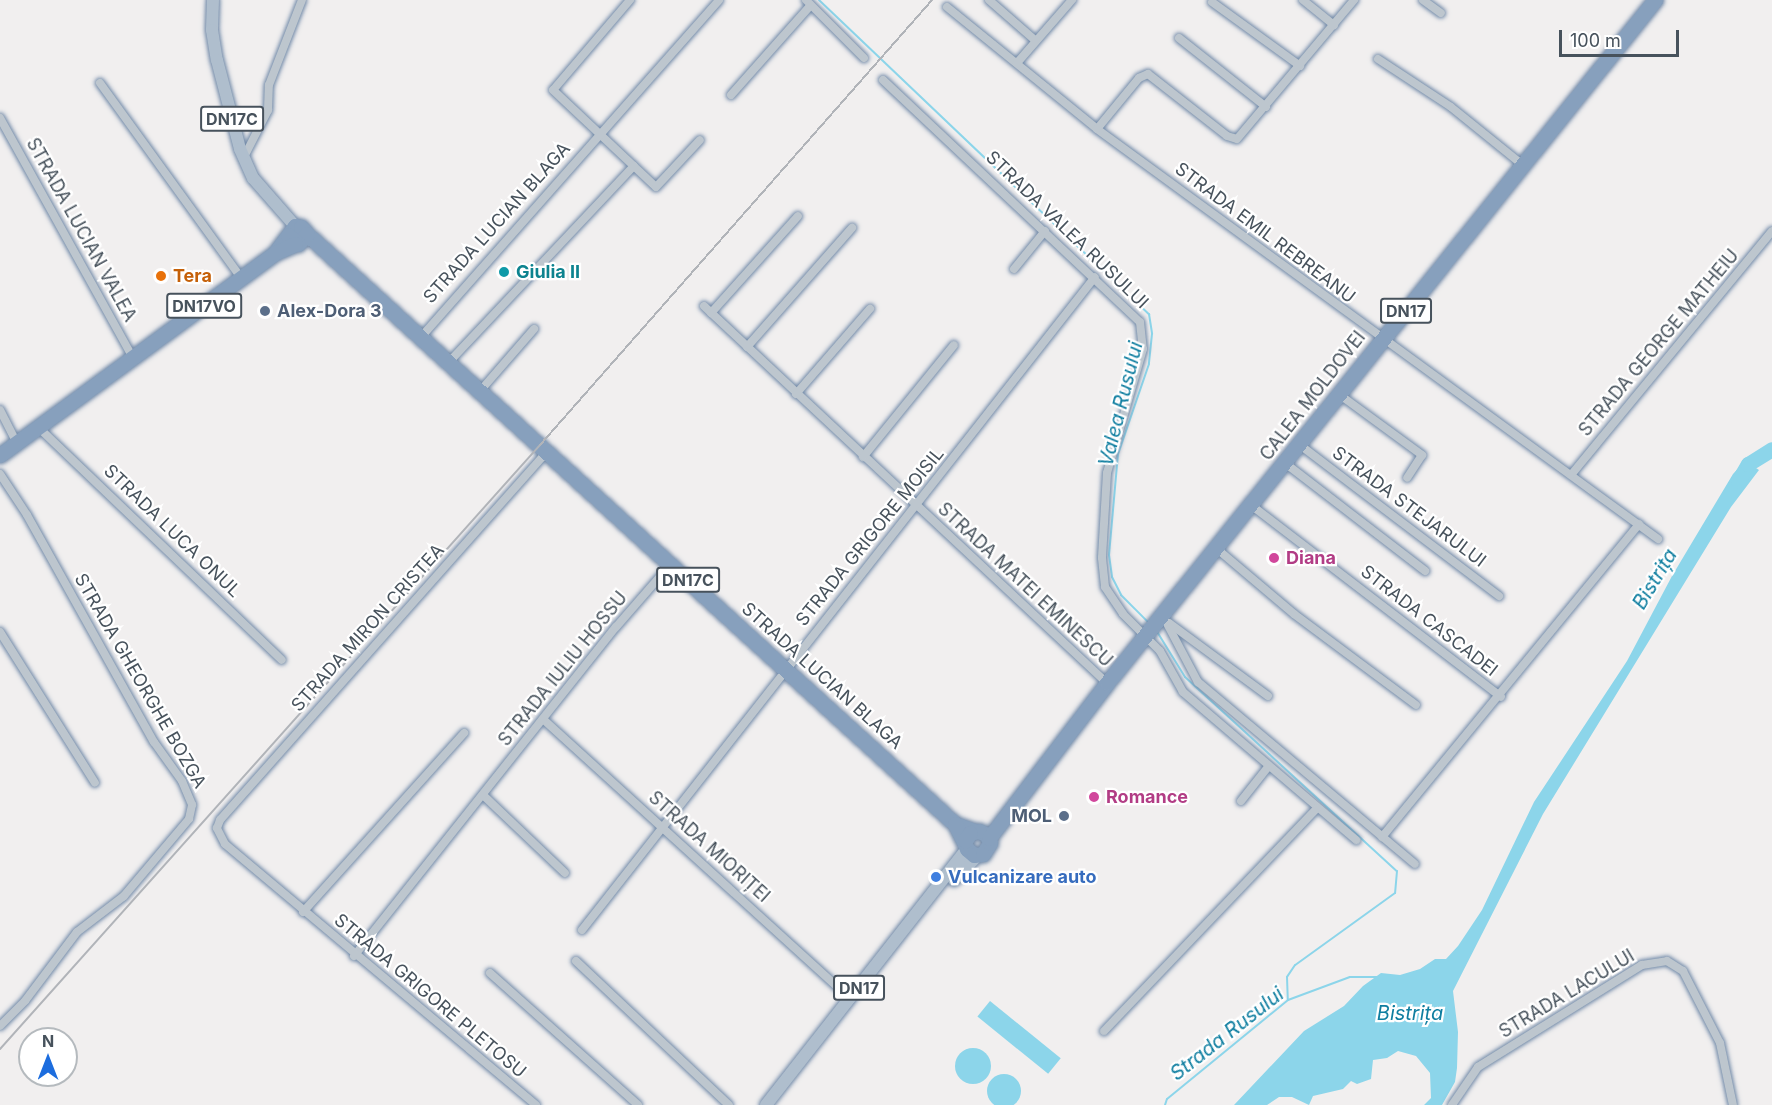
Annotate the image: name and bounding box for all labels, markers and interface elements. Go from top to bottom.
scale bar [1562,18,1682,56]
text: 100 m [1570,30,1621,51]
road number: DN17C [199,106,265,132]
street label: STRADA LUCIAN VALEA [21,134,141,326]
street label: STRADA LUCIAN BLAGA [419,138,575,308]
street label: STRADA VALEA RUSULUI [981,147,1153,313]
street label: STRADA EMIL REBREANU [1171,158,1359,308]
street label: STRADA GEORGE MATHEIU [1575,245,1743,441]
place label: Giulia II [516,261,580,283]
place label: Tera [173,265,212,287]
marker: Giulia II [497,265,511,279]
marker: Tera [154,269,168,283]
road number: DN17VO [165,293,243,319]
road number: DN17 [1379,298,1433,324]
place label: Alex-Dora 3 [277,300,382,322]
marker: Alex-Dora 3 [258,304,272,318]
street label: CALEA MOLDOVEI [1256,327,1370,465]
water label: Valea Rusului [1094,339,1148,469]
street label: STRADA STEJARULUI [1328,442,1490,572]
street label: STRADA GRIGORE MOISIL [791,444,949,630]
street label: STRADA LUCA ONUL [99,460,245,602]
street label: STRADA MATEI EMINESCU [933,498,1117,672]
street label: STRADA MIRON CRISTEA [287,540,449,716]
water label: Bistrița [1628,544,1682,614]
place label: Diana [1286,547,1336,569]
marker: Diana [1267,551,1281,565]
street label: STRADA CASCADEI [1356,561,1502,681]
road number: DN17C [655,567,721,593]
street label: STRADA GHEORGHE BOZGA [70,570,210,792]
street label: STRADA IULIU HOSSU [494,587,632,751]
street label: STRADA LUCIAN BLAGA [737,598,907,754]
place label: Romance [1106,786,1188,808]
street label: STRADA MIORIȚEI [644,787,774,907]
marker: Romance [1087,790,1101,804]
place label: MOL [1011,805,1052,827]
marker: MOL [1057,809,1071,823]
place label: Vulcanizare auto [948,866,1097,888]
marker: Vulcanizare auto [929,870,943,884]
street label: STRADA GRIGORE PLETOSU [330,909,530,1083]
street label: STRADA LACULUI [1495,945,1639,1043]
road number: DN17 [832,975,886,1001]
water label: Strada Rusului [1165,982,1289,1086]
water label: Bistrița [1377,1001,1443,1025]
north arrow [18,1027,78,1087]
text: N [42,1031,54,1051]

